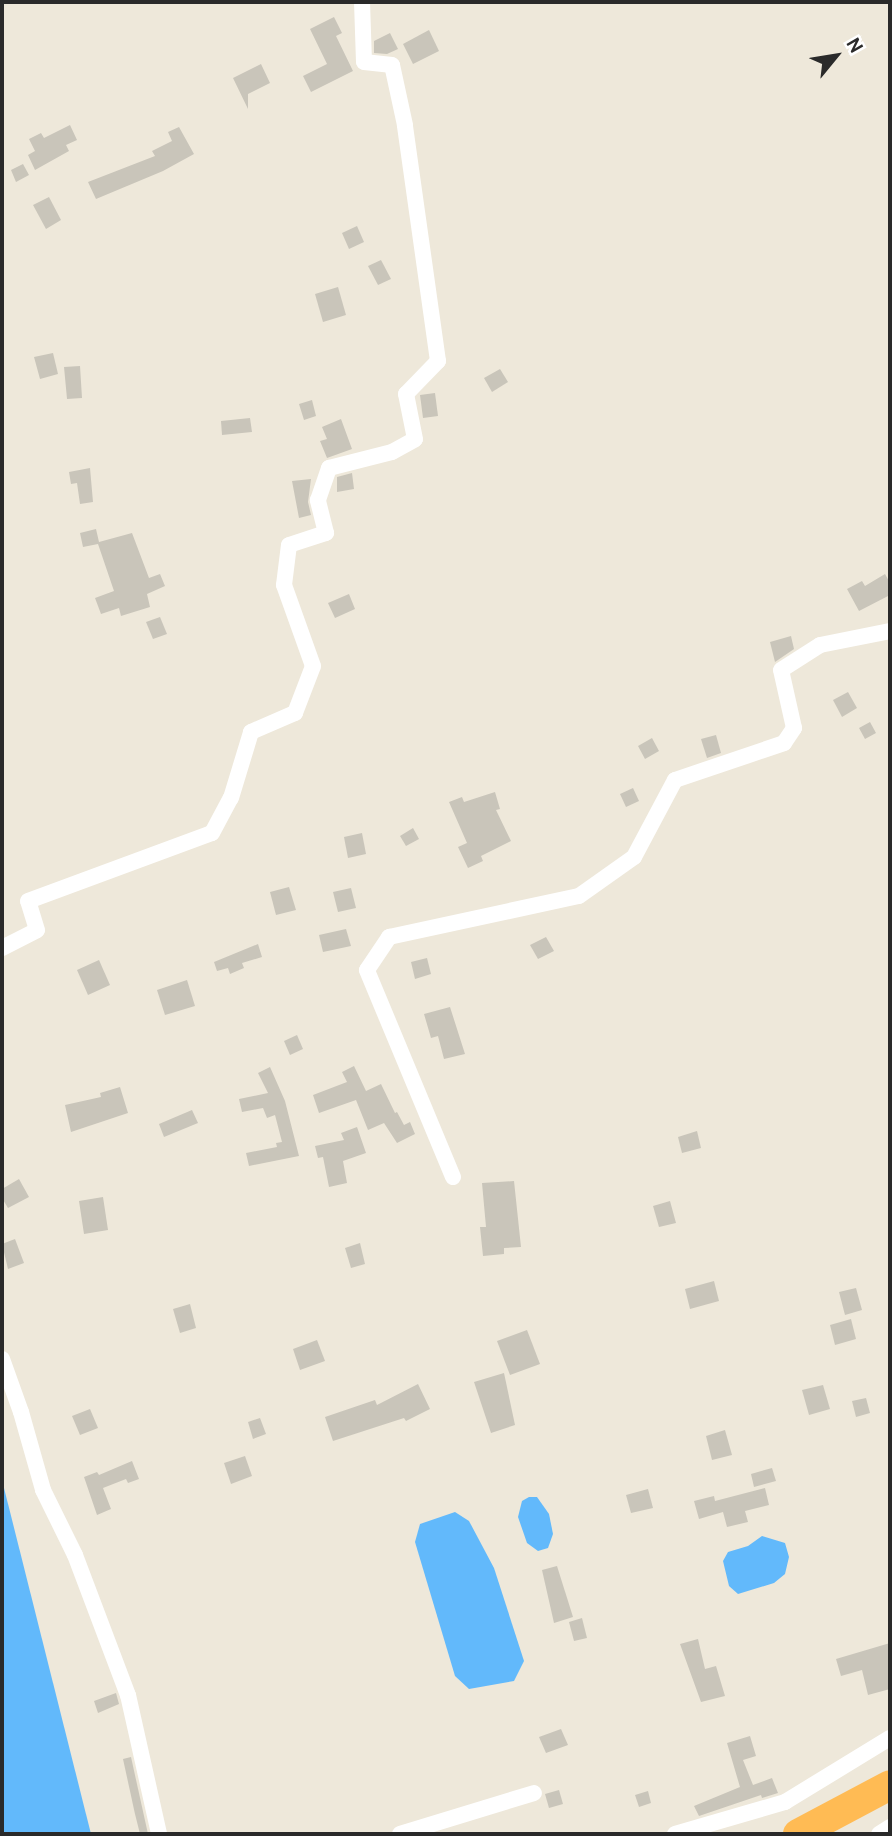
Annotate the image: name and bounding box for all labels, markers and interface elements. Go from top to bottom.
north arrow [801,21,871,91]
text: N [841,34,868,57]

